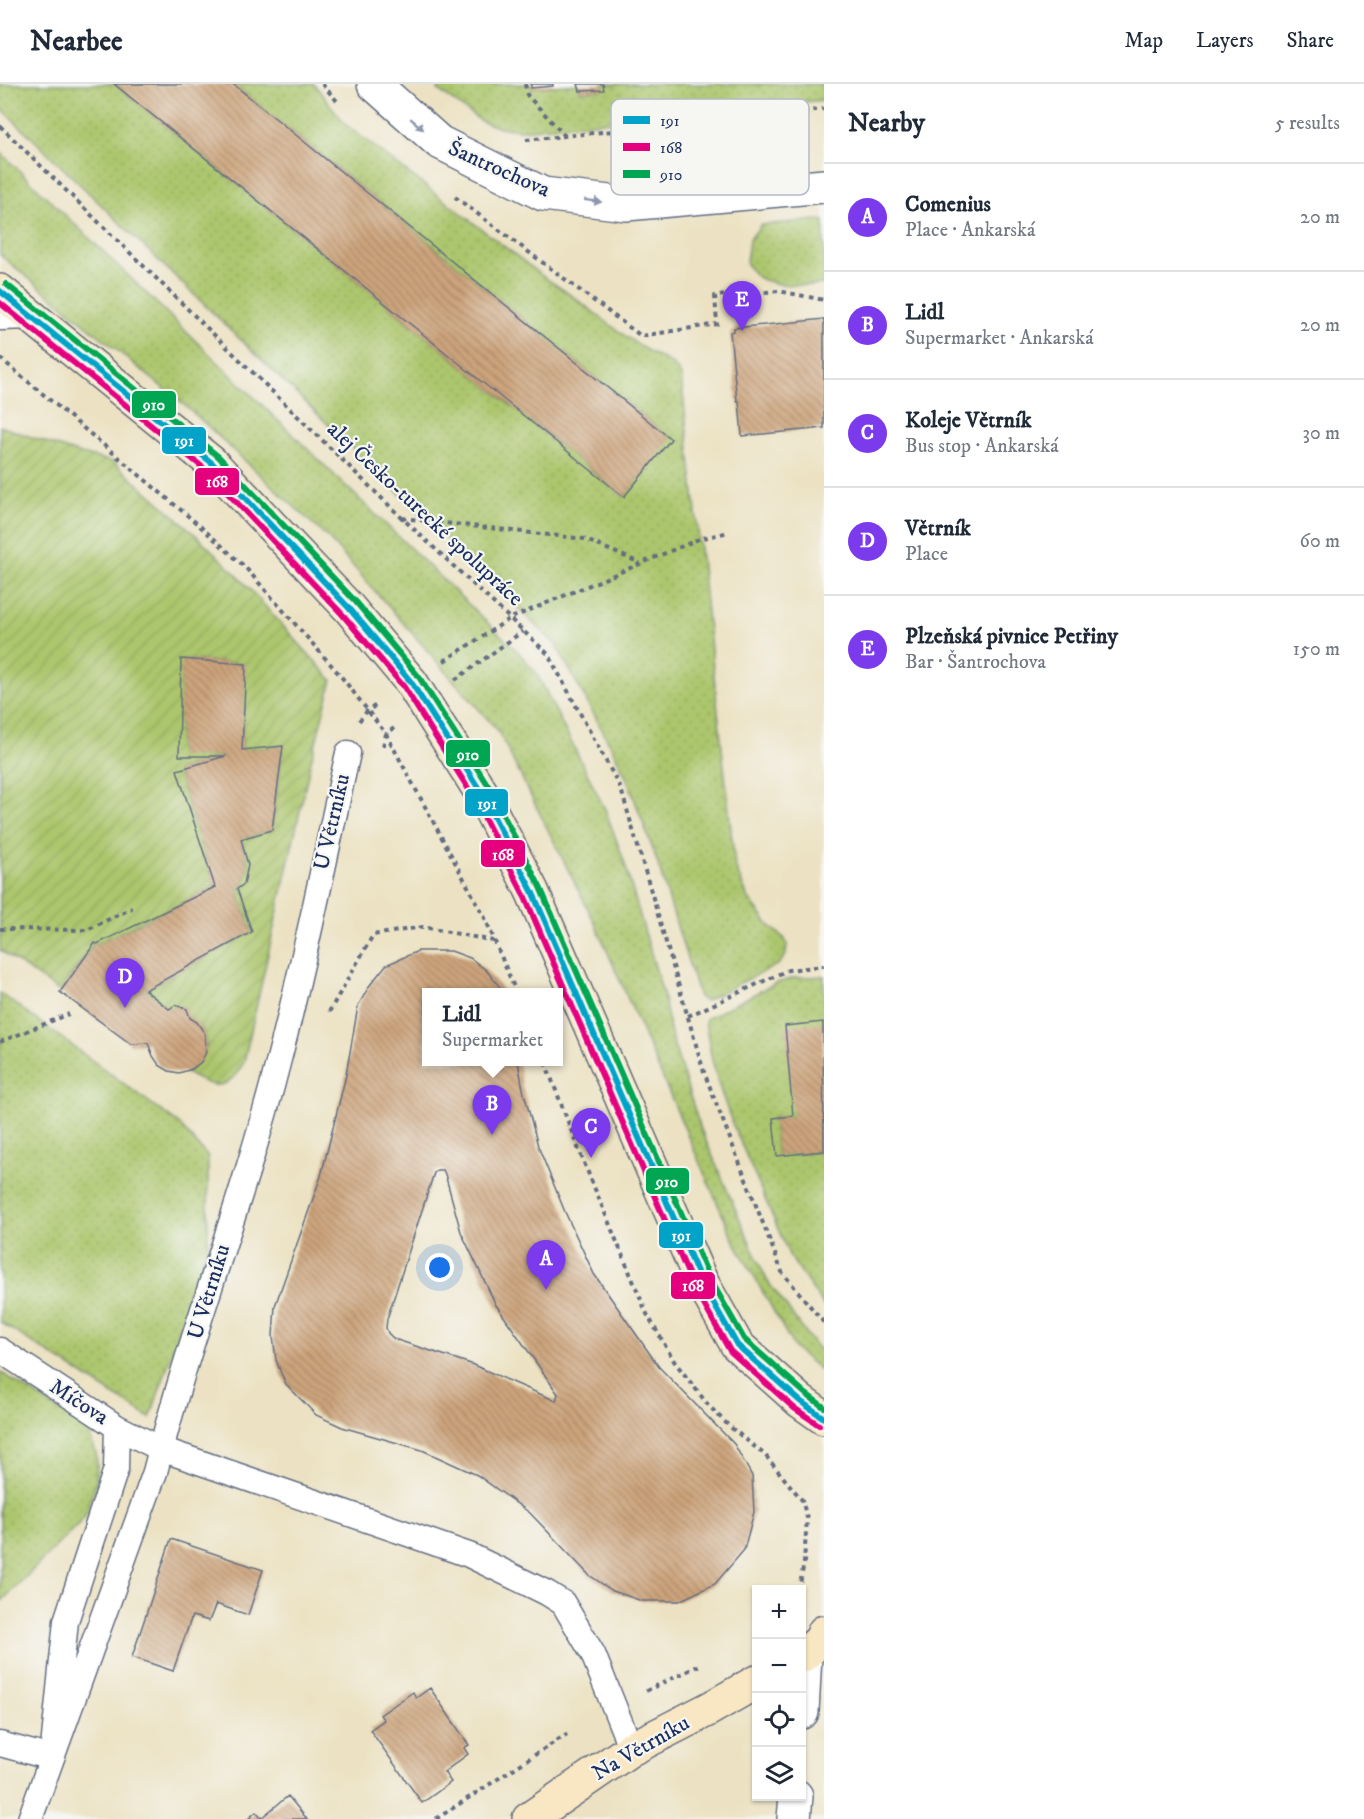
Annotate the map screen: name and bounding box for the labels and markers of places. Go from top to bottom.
pin: E [722,282,762,331]
pin: D [106,958,144,1008]
pin: B [472,1086,512,1135]
pin: C [572,1108,610,1158]
pin: A [526,1240,566,1290]

